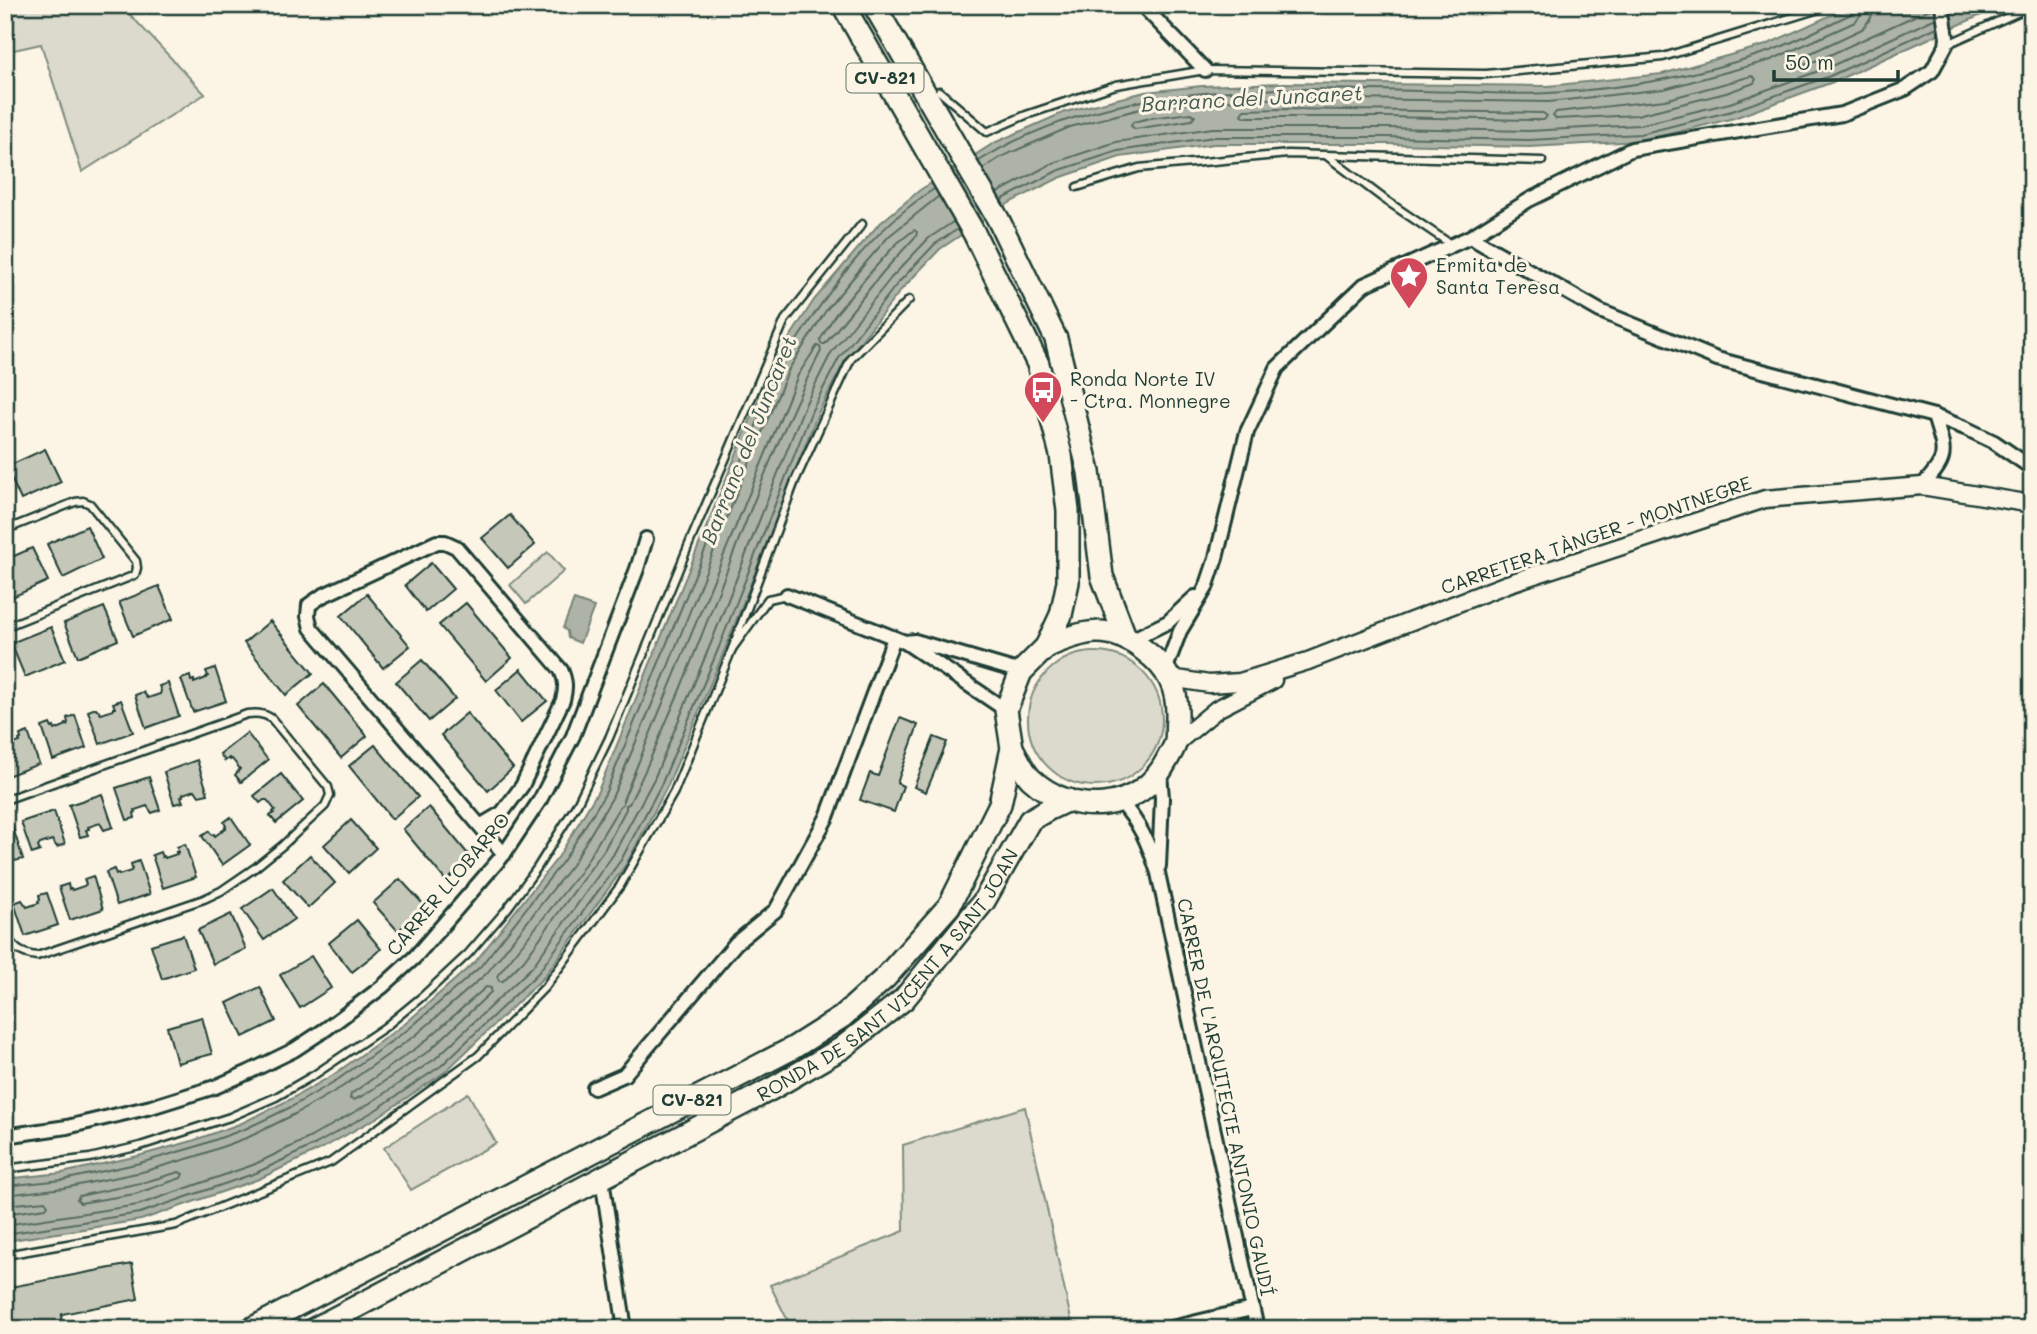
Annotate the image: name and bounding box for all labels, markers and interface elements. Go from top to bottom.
scale bar [1774,38,1899,82]
text: 50 m [1785,48,1834,75]
road number: CV-821 [846,64,924,92]
water label: Barranc del Juncaret [1140,78,1364,117]
place label: Ermita de Santa Teresa [1436,252,1560,299]
place icon: Ermita de Santa Teresa [1388,255,1430,310]
water label: Barranc del Juncaret [693,331,802,547]
place label: Ronda Norte IV - Ctra. Monnegre [1070,366,1231,413]
bus stop icon: Ronda Norte IV - Ctra. Monnegre [1022,369,1064,424]
street label: CARRETERA TÀNGER - MONTNEGRE [1437,469,1754,600]
street label: CARRER LLOBARRO [380,807,515,961]
street label: RONDA DE SANT VICENT A SANT JOAN [752,844,1023,1106]
street label: CARRER DE L'ARQUITECTE ANTONIO GAUDÍ [1172,896,1281,1298]
road number: CV-821 [654,1086,730,1114]

